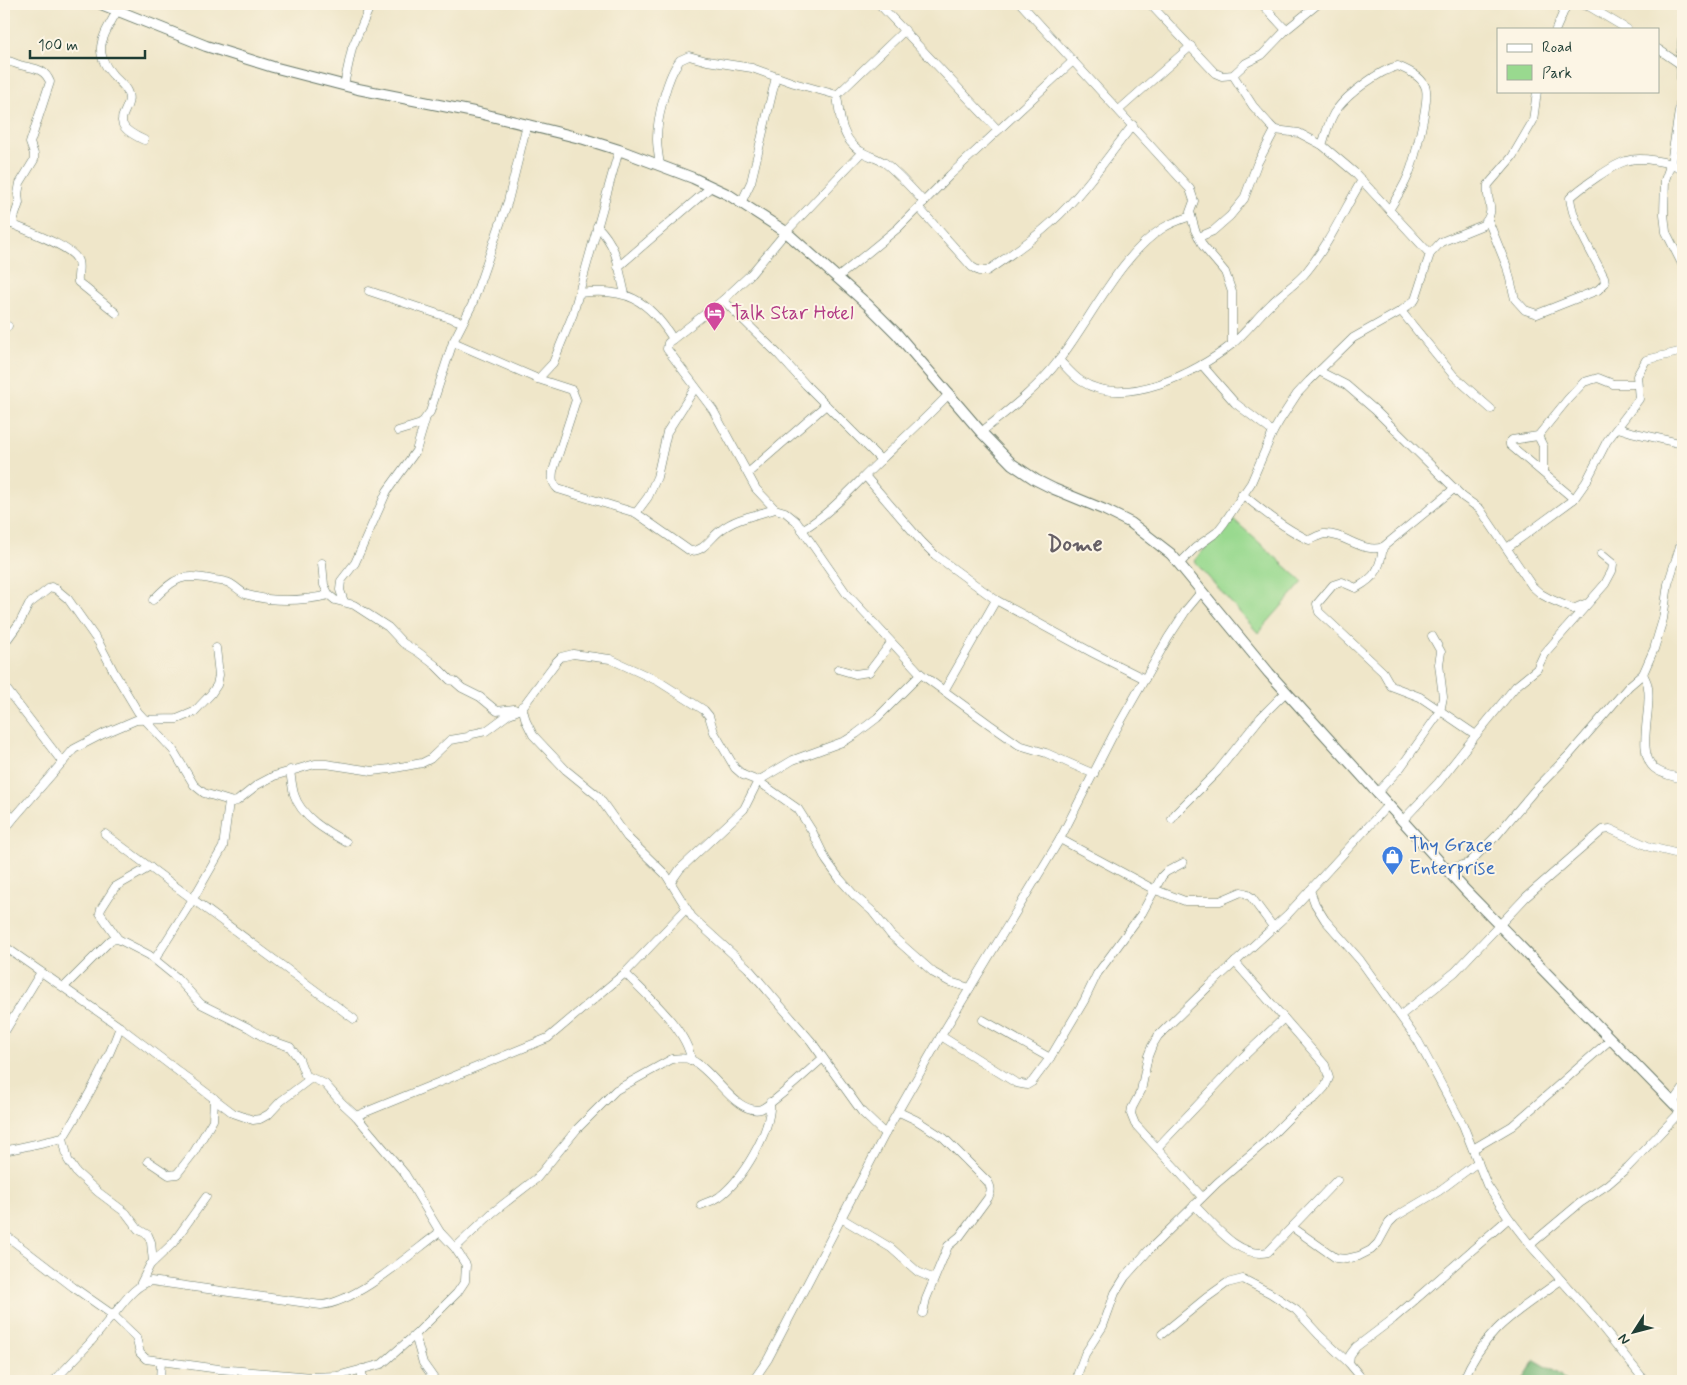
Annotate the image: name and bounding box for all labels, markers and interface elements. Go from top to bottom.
scale bar [30,28,145,60]
legend [1497,28,1660,92]
text: 100 m [38,36,78,56]
text: Road [1542,38,1572,58]
text: Park [1542,64,1572,84]
hotel icon: Talk Star Hotel [703,300,727,331]
place label: Talk Star Hotel [731,300,854,327]
district label: Dome [1047,531,1103,559]
place label: Thy Grace Enterprise [1409,832,1495,882]
shop icon: Thy Grace Enterprise [1381,844,1405,875]
north arrow [1610,1308,1660,1358]
text: N [1614,1330,1634,1348]

